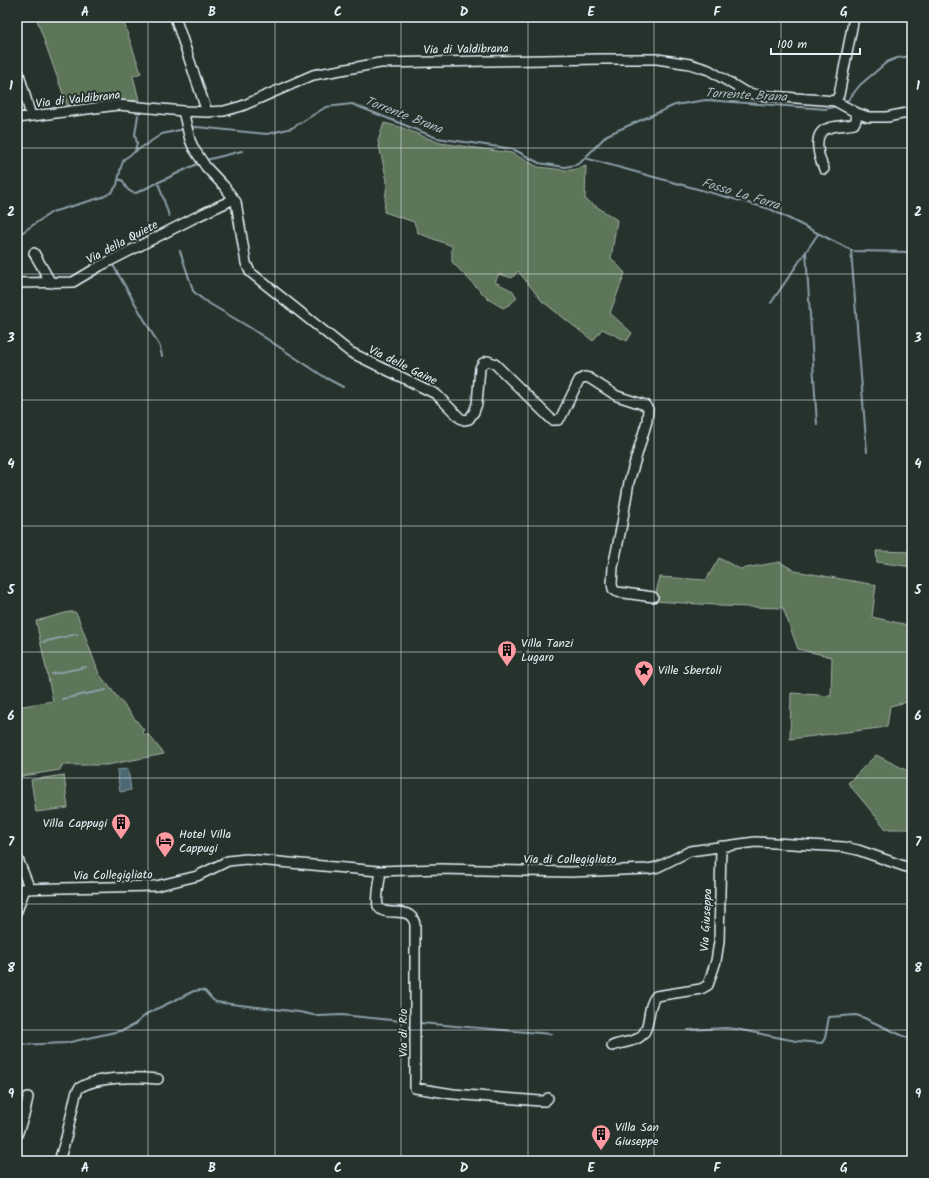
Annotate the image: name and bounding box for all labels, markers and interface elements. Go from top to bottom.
text: A [81,2,89,23]
text: B [208,2,216,23]
text: C [334,2,342,23]
text: D [460,2,469,23]
text: E [587,2,595,23]
text: F [713,2,721,23]
text: G [840,2,848,23]
scale bar [771,30,860,56]
text: 100 m [777,35,808,54]
street label: Via di Valdibrana [423,39,509,60]
text: 1 [9,76,13,97]
text: 1 [916,76,920,97]
water label: Torrente Brana [704,83,788,108]
street label: Via di Valdibrana [35,86,122,113]
water label: Torrente Brana [361,91,446,140]
water label: Fosso La Forra [699,173,783,217]
text: 2 [7,202,15,223]
text: 2 [914,202,922,223]
street label: Via della Quiete [83,215,162,269]
text: 3 [6,328,15,349]
text: 3 [913,328,922,349]
street label: Via delle Gaine [365,341,441,391]
text: 4 [7,454,15,475]
text: 4 [914,454,922,475]
text: 5 [7,580,16,601]
text: 5 [914,580,923,601]
place label: Villa Tanzi Lugaro [521,634,574,667]
building icon: Villa Tanzi Lugaro [496,639,518,667]
place icon: Ville Sbertoli [633,659,655,687]
place label: Ville Sbertoli [658,661,722,680]
text: 6 [7,706,15,727]
text: 6 [914,706,922,727]
building icon: Villa Cappugi [110,812,132,840]
place label: Villa Cappugi [43,814,108,833]
place label: Hotel Villa Cappugi [179,825,231,858]
hotel icon: Hotel Villa Cappugi [154,830,176,858]
text: 7 [8,832,15,853]
text: 7 [915,832,922,853]
street label: Via di Collegigliato [523,850,617,869]
street label: Via Collegigliato [73,865,153,886]
street label: Via Giuseppa [695,888,718,952]
text: 8 [7,958,15,979]
text: 8 [914,958,922,979]
street label: Via di Rio [394,1009,413,1057]
text: 9 [8,1084,15,1105]
text: 9 [915,1084,922,1105]
place label: Villa San Giuseppe [615,1118,659,1151]
building icon: Villa San Giuseppe [590,1123,612,1151]
text: A [81,1158,89,1178]
text: B [208,1158,216,1178]
text: C [334,1158,342,1178]
text: D [460,1158,469,1178]
text: E [587,1158,595,1178]
text: F [713,1158,721,1178]
text: G [840,1158,848,1178]

